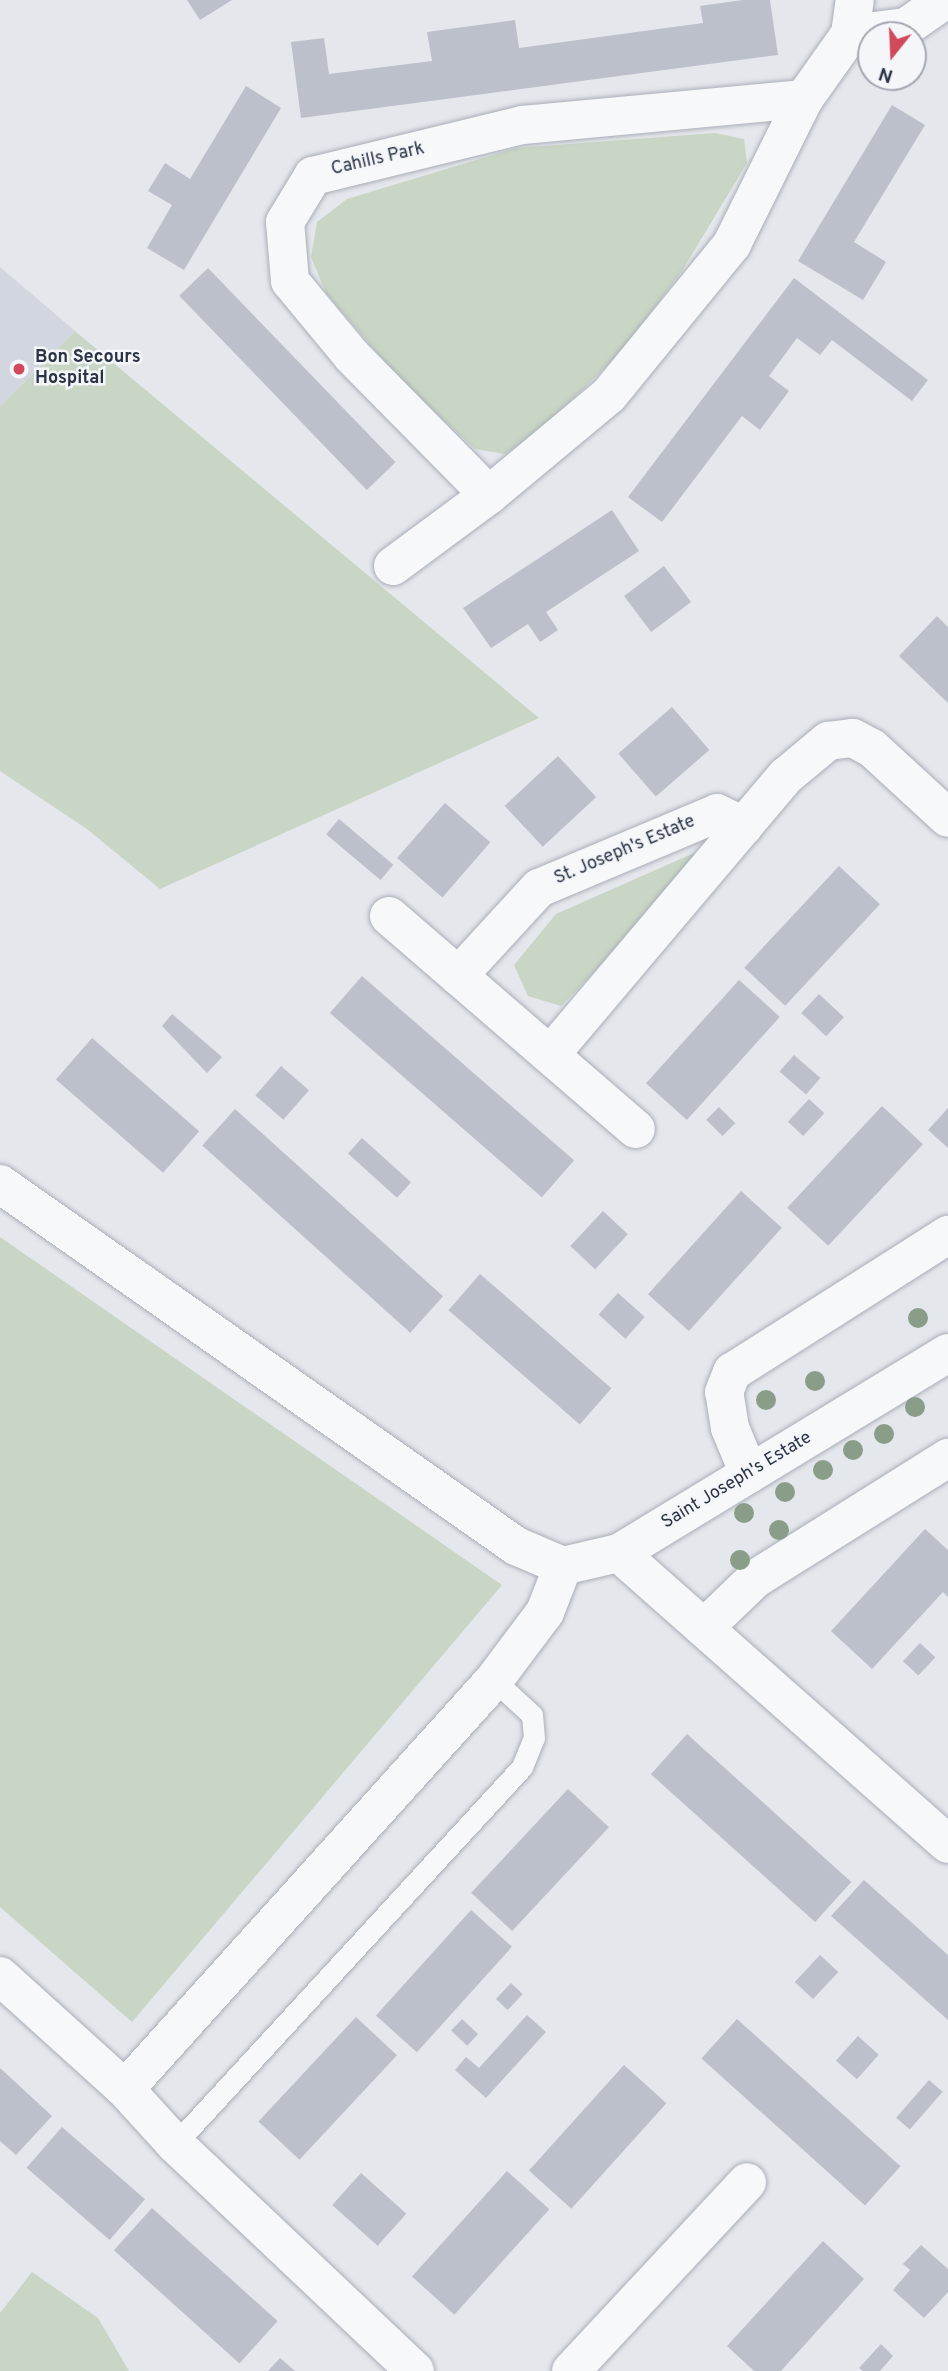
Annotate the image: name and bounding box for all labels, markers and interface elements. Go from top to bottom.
north arrow [857,21,927,91]
text: N [876,61,896,88]
street label: Cahills Park [329,139,427,181]
place label: Bon Secours Hospital [35,348,141,390]
marker: Bon Secours Hospital [9,359,29,379]
street label: St. Joseph's Estate [551,812,699,890]
street label: Saint Joseph's Estate [658,1428,816,1534]

